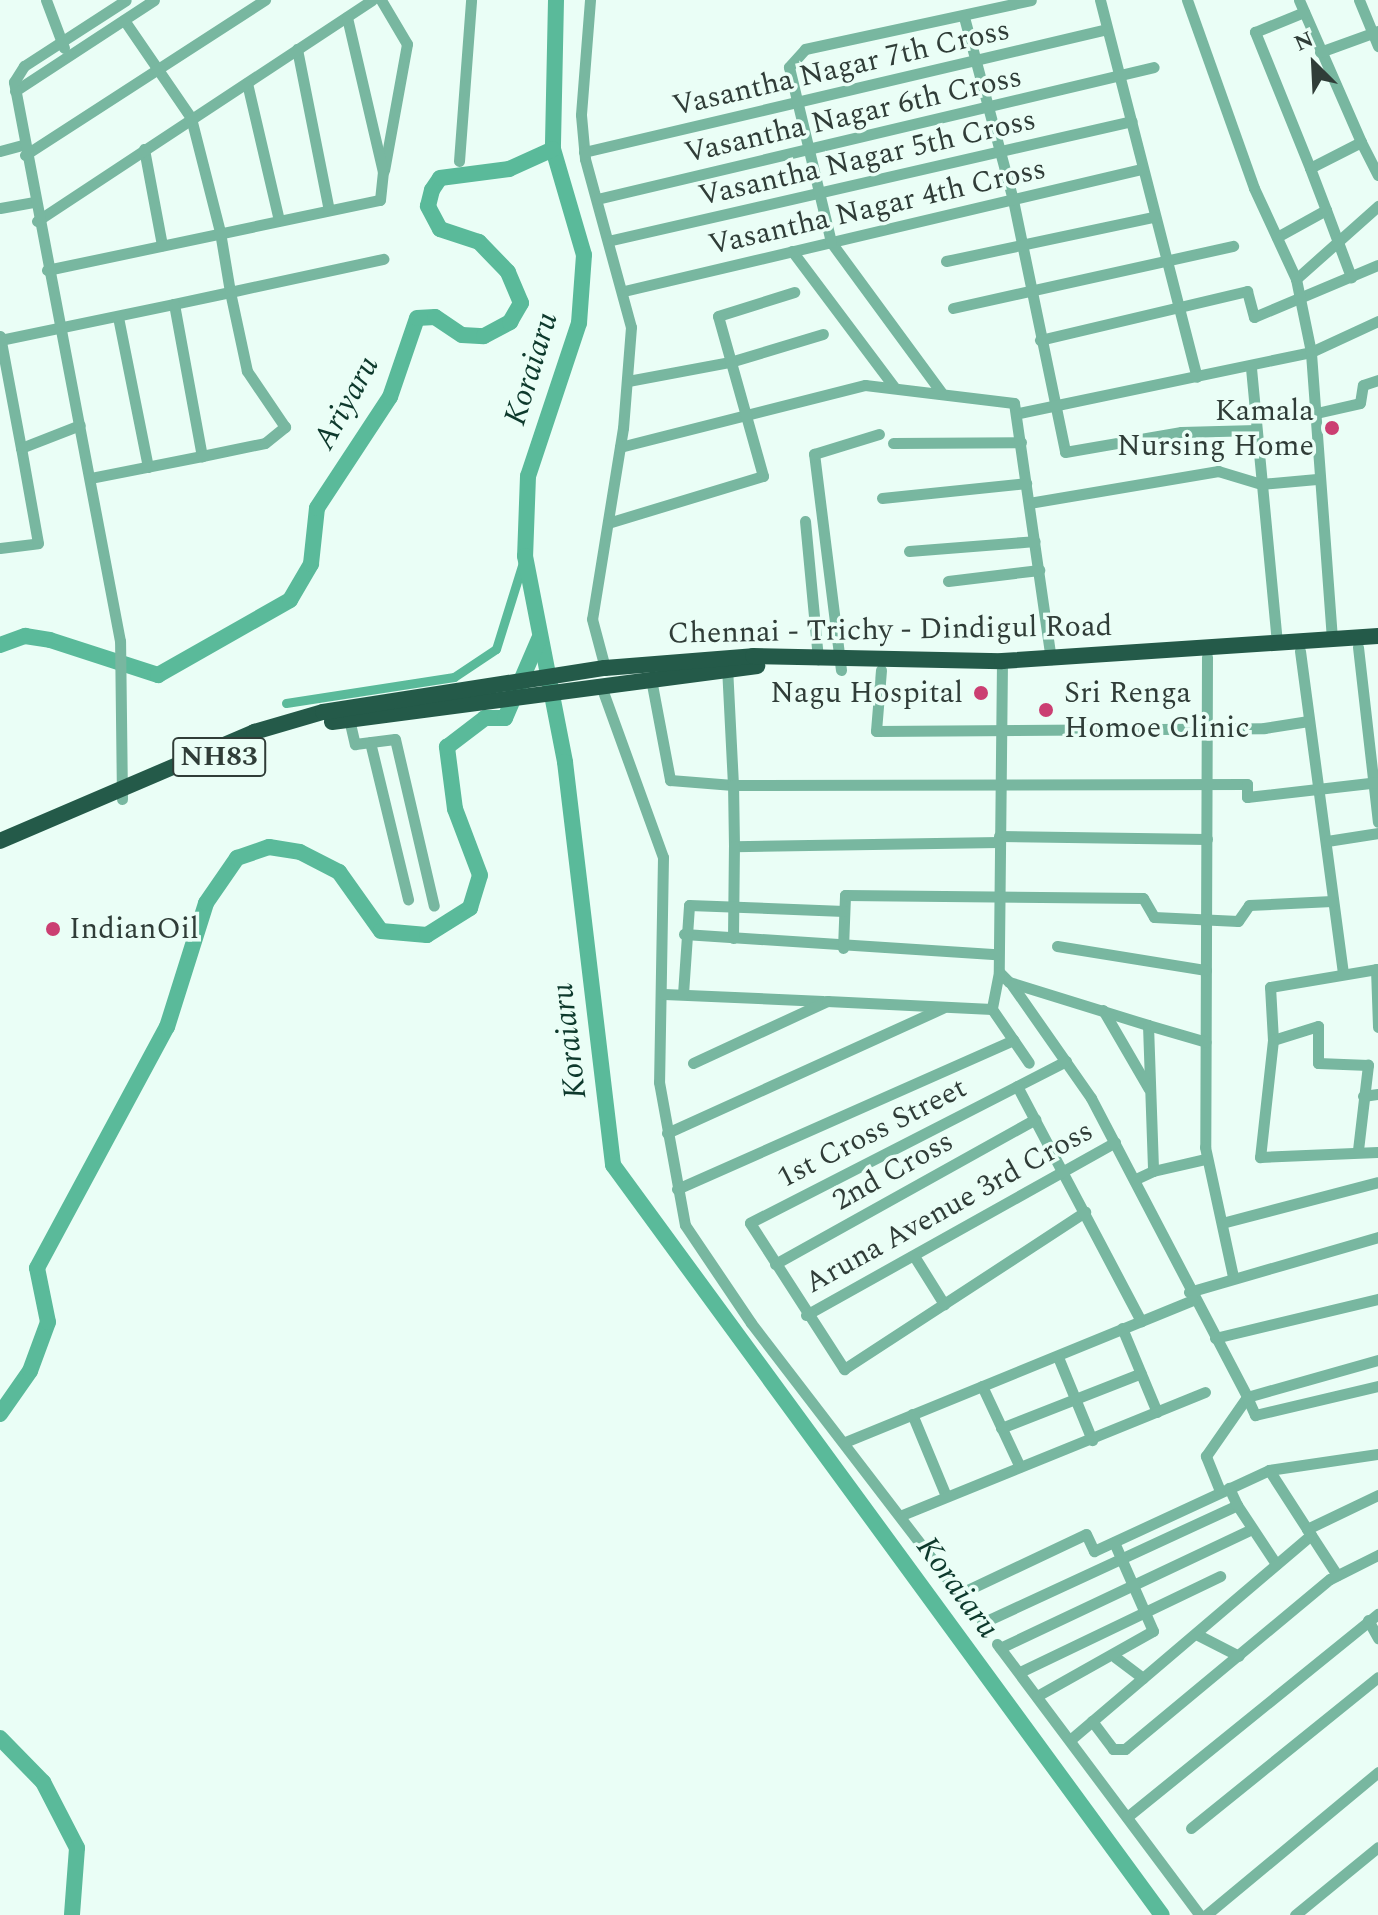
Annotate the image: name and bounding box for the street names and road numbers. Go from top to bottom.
street label: Vasantha Nagar 7th Cross [669,12,1013,124]
street label: Vasantha Nagar 6th Cross [681,59,1025,171]
street label: Vasantha Nagar 5th Cross [695,102,1039,214]
street label: Vasantha Nagar 4th Cross [705,151,1049,263]
street label: Chennai - Trichy - Dindigul Road [667,608,1113,652]
road number: NH83 [171,733,267,781]
street label: 1st Cross Street [771,1070,973,1196]
street label: Aruna Avenue 3rd Cross [799,1113,1099,1301]
street label: 2nd Cross [826,1123,960,1219]

